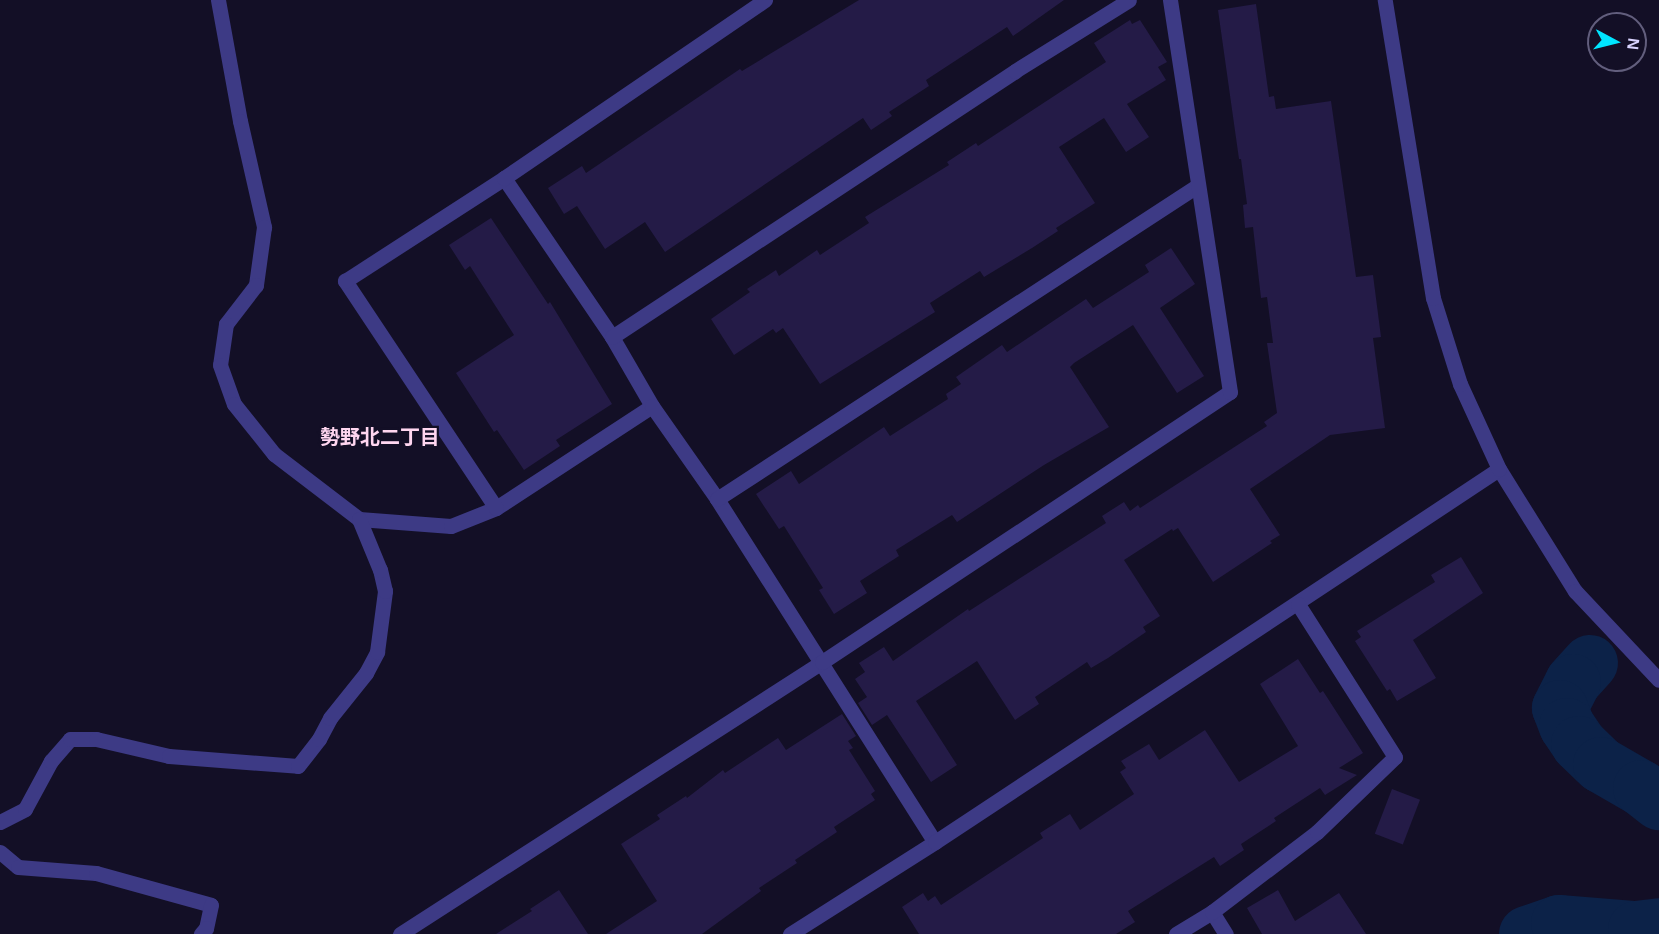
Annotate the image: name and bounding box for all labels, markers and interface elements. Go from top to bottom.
north arrow [1587,12,1647,72]
text: N [1624,37,1643,51]
district label: 勢野北二丁目 [320,425,440,449]

